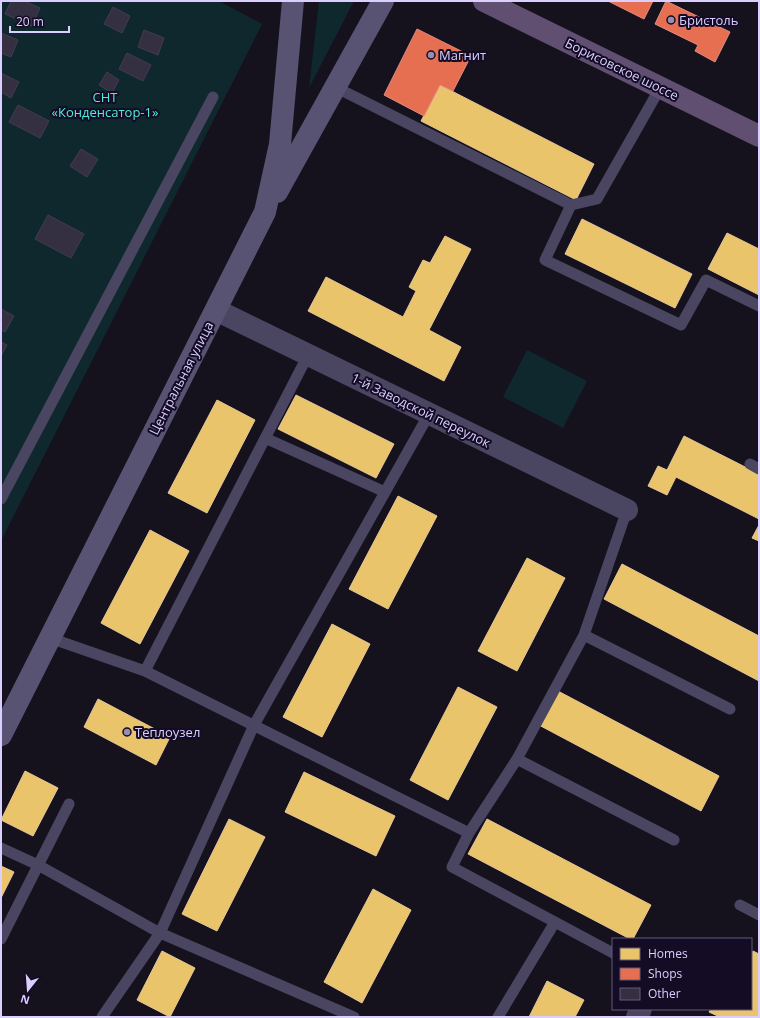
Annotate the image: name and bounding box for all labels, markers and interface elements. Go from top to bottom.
scale bar [10,8,69,34]
place label: Бристоль [679,11,738,29]
text: 20 m [16,13,44,30]
marker: Бристоль [666,15,676,25]
street label: Борисовское шоссе [562,34,682,104]
place label: Магнит [439,46,486,64]
marker: Магнит [426,50,436,60]
park label: СНТ «Конденсатор-1» [52,88,158,121]
street label: Центральная улица [145,318,217,438]
street label: 1-й Заводской переулок [349,369,494,452]
place label: Теплоузел [135,723,200,741]
marker: Теплоузел [122,727,132,737]
legend [612,938,752,1010]
text: Homes [648,945,688,962]
text: Shops [648,965,683,982]
north arrow [8,970,48,1010]
text: Other [648,985,681,1002]
text: N [18,992,31,1009]

